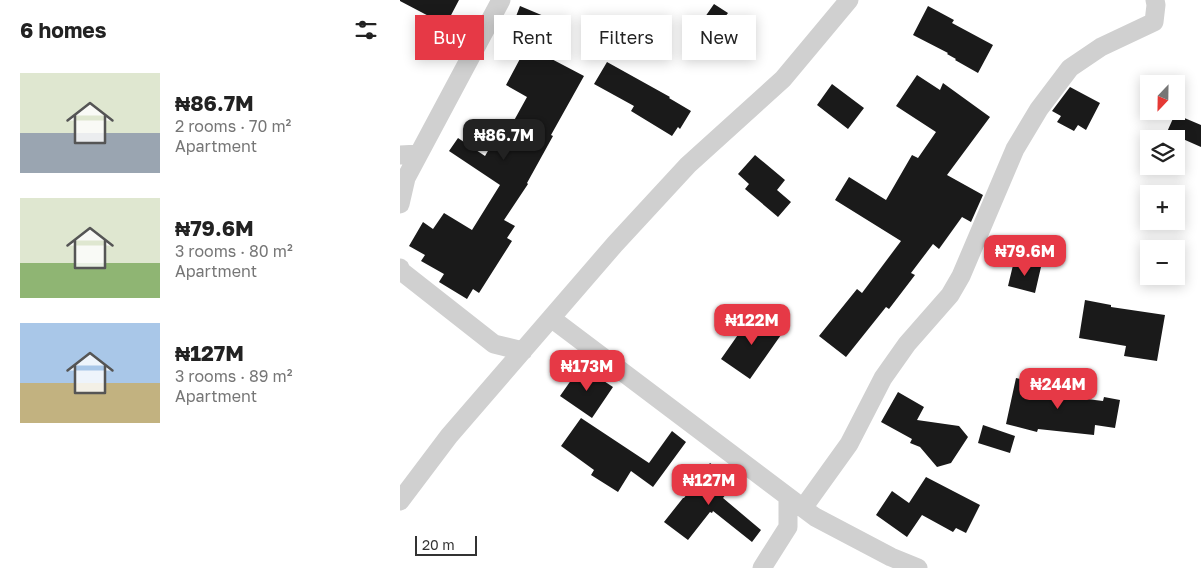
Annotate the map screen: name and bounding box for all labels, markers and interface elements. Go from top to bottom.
chip: Buy [415,15,484,60]
chip: Rent [494,15,571,60]
chip: Filters [581,15,672,60]
chip: New [682,15,756,60]
icon: filters [352,16,380,44]
text: 6 homes [20,17,106,43]
north arrow [1140,75,1185,120]
map controls [1140,75,1185,285]
text: ₦86.7M [175,90,254,116]
icon: home [60,93,120,153]
text: 2 rooms · 70 m² [175,116,291,136]
pin: ₦86.7M [463,119,545,161]
text: ₦86.7M [474,125,534,145]
button: layers [1140,130,1185,175]
text: Apartment [175,136,257,156]
button: + [1140,185,1185,230]
text: ₦79.6M [175,215,254,241]
icon: home [60,218,120,278]
pin: ₦79.6M [984,234,1066,277]
button: − [1140,240,1185,285]
text: 3 rooms · 80 m² [175,241,293,261]
text: ₦79.6M [995,241,1055,261]
text: Apartment [175,261,257,281]
pin: ₦122M [717,304,787,346]
text: ₦122M [725,310,779,330]
text: ₦127M [175,340,244,366]
icon: home [60,343,120,403]
pin: ₦173M [552,350,622,392]
text: ₦173M [561,356,613,376]
text: 3 rooms · 89 m² [175,366,292,386]
pin: ₦244M [1023,368,1093,410]
text: ₦244M [1030,374,1086,394]
text: Apartment [175,386,257,406]
pin: ₦127M [674,464,744,506]
text: ₦127M [683,470,735,490]
scale bar [415,533,478,556]
text: 20 m [422,536,455,553]

